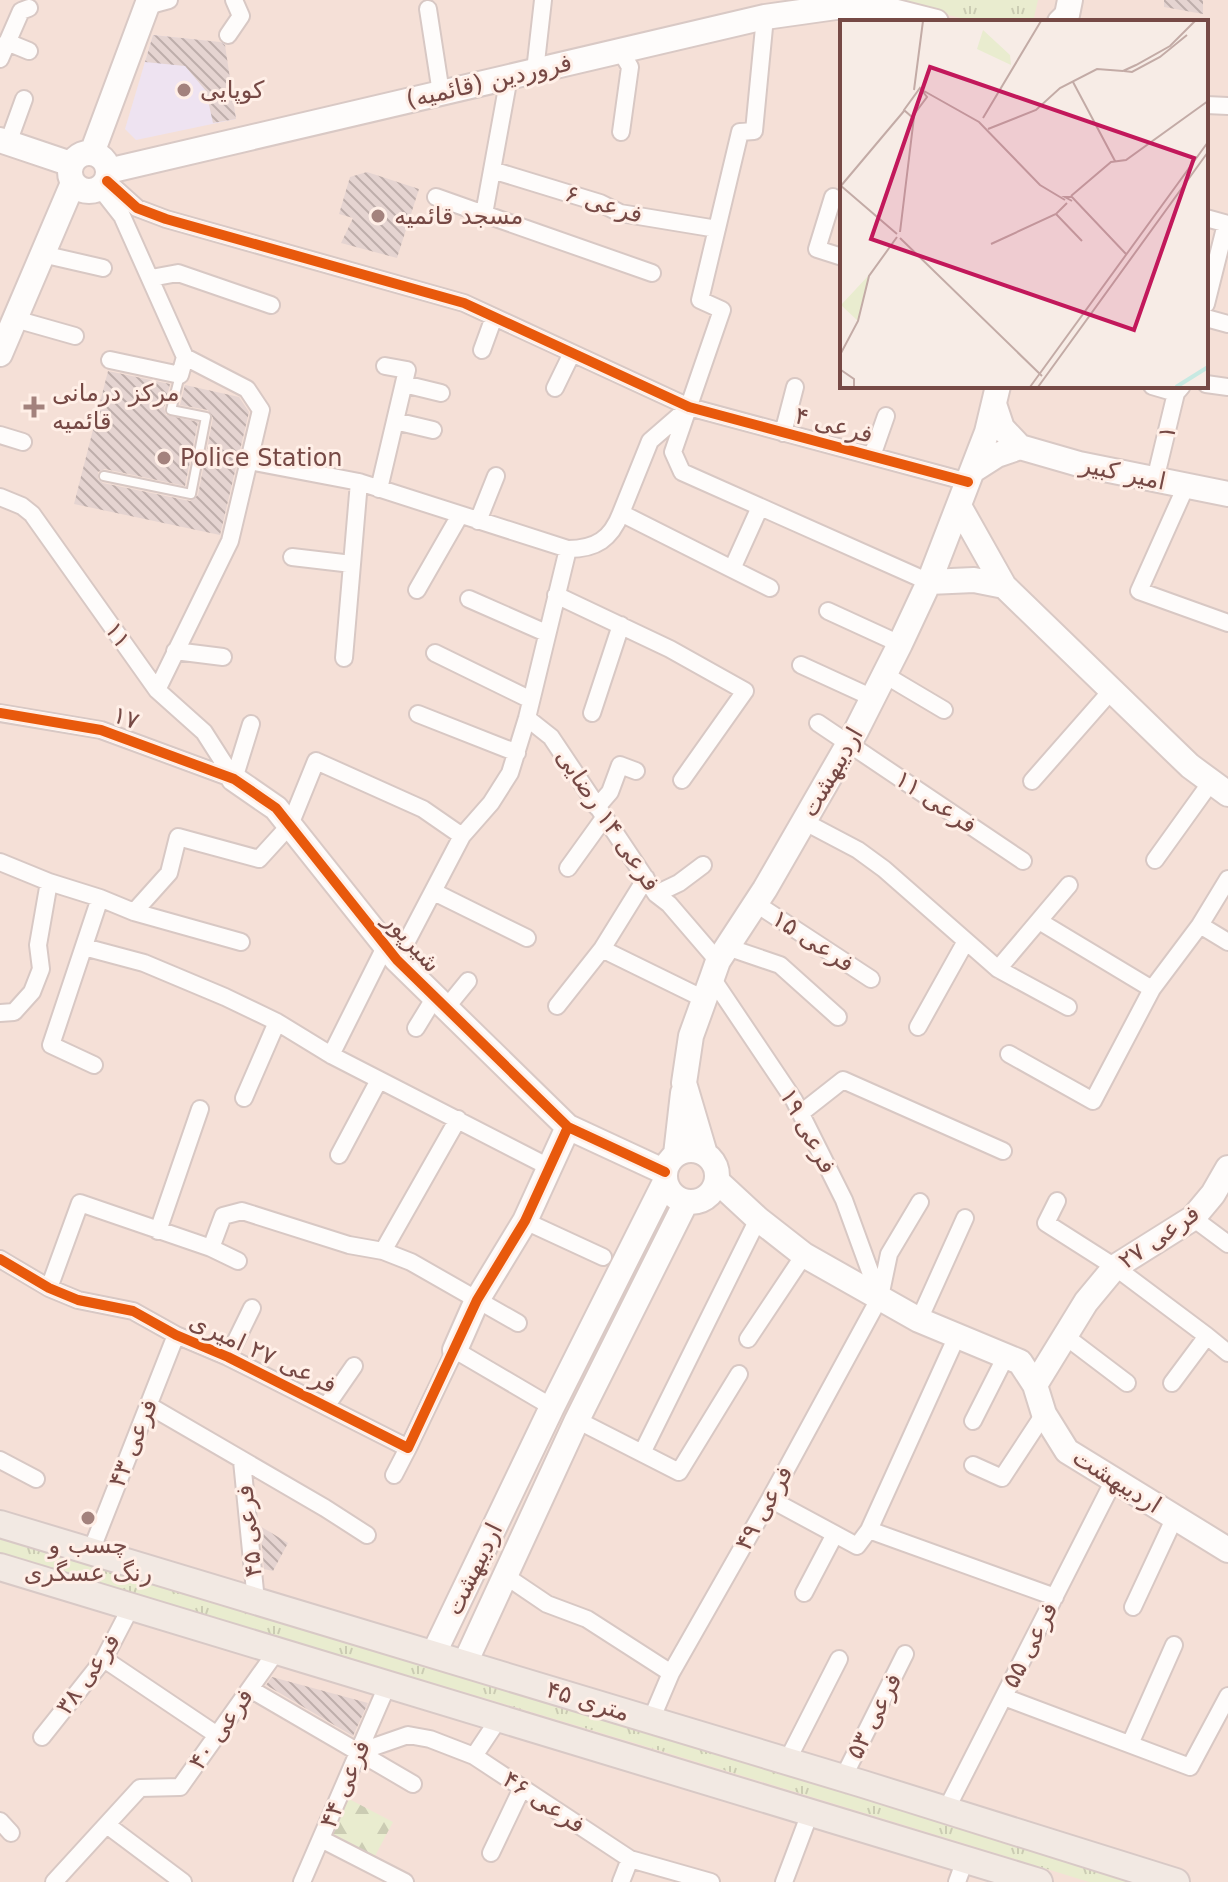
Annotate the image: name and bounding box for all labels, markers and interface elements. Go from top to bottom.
inset map [840,20,1208,388]
street label: فروردین (قائمیه) [403,48,575,114]
place label: کوپایی [200,76,265,104]
marker: کوپایی [175,81,193,99]
street label: فرعی ۶ [562,179,646,229]
place label: مسجد قائمیه [394,202,523,230]
marker: مسجد قائمیه [369,207,387,225]
place label: مرکز درمانی قائمیه [52,379,180,435]
marker: مرکز درمانی قائمیه [23,396,45,418]
street label: فرعی ۴ [792,401,876,449]
street label: ۱ [1152,422,1182,442]
place label: Police Station [180,444,343,472]
marker: Police Station [155,449,173,467]
street label: امیر کبیر [1077,450,1168,496]
street label: ۱۱ [99,616,137,654]
street label: ۱۷ [109,701,143,735]
street label: اردیبهشت [795,722,869,822]
street label: فرعی ۱۴ رضایی [550,743,666,897]
street label: فرعی ۱۱ [890,765,982,839]
street label: فرعی ۱۵ [767,904,859,978]
street label: شیرپور [377,905,446,978]
street label: فرعی ۱۹ [774,1084,842,1178]
street label: فرعی ۲۷ [1113,1199,1205,1275]
street label: فرعی ۲۷ امیری [185,1307,341,1399]
street label: فرعی ۴۳ [103,1395,163,1491]
street label: اردیبهشت [1068,1443,1166,1519]
street label: فرعی ۴۹ [729,1461,799,1555]
street label: فرعی ۴۵ [230,1484,268,1578]
marker: چسب و رنگ عسگری [79,1509,97,1527]
street label: اردیبهشت [440,1518,508,1620]
place label: چسب و رنگ عسگری [24,1531,152,1587]
street label: فرعی ۵۵ [997,1597,1063,1693]
street label: فرعی ۳۸ [50,1628,126,1720]
street label: فرعی ۵۳ [841,1668,907,1764]
street label: ۴۵ متری [543,1675,633,1727]
street label: فرعی ۴۰ [183,1683,259,1775]
street label: فرعی ۴۴ [314,1736,376,1832]
street label: فرعی ۴۶ [498,1765,590,1839]

